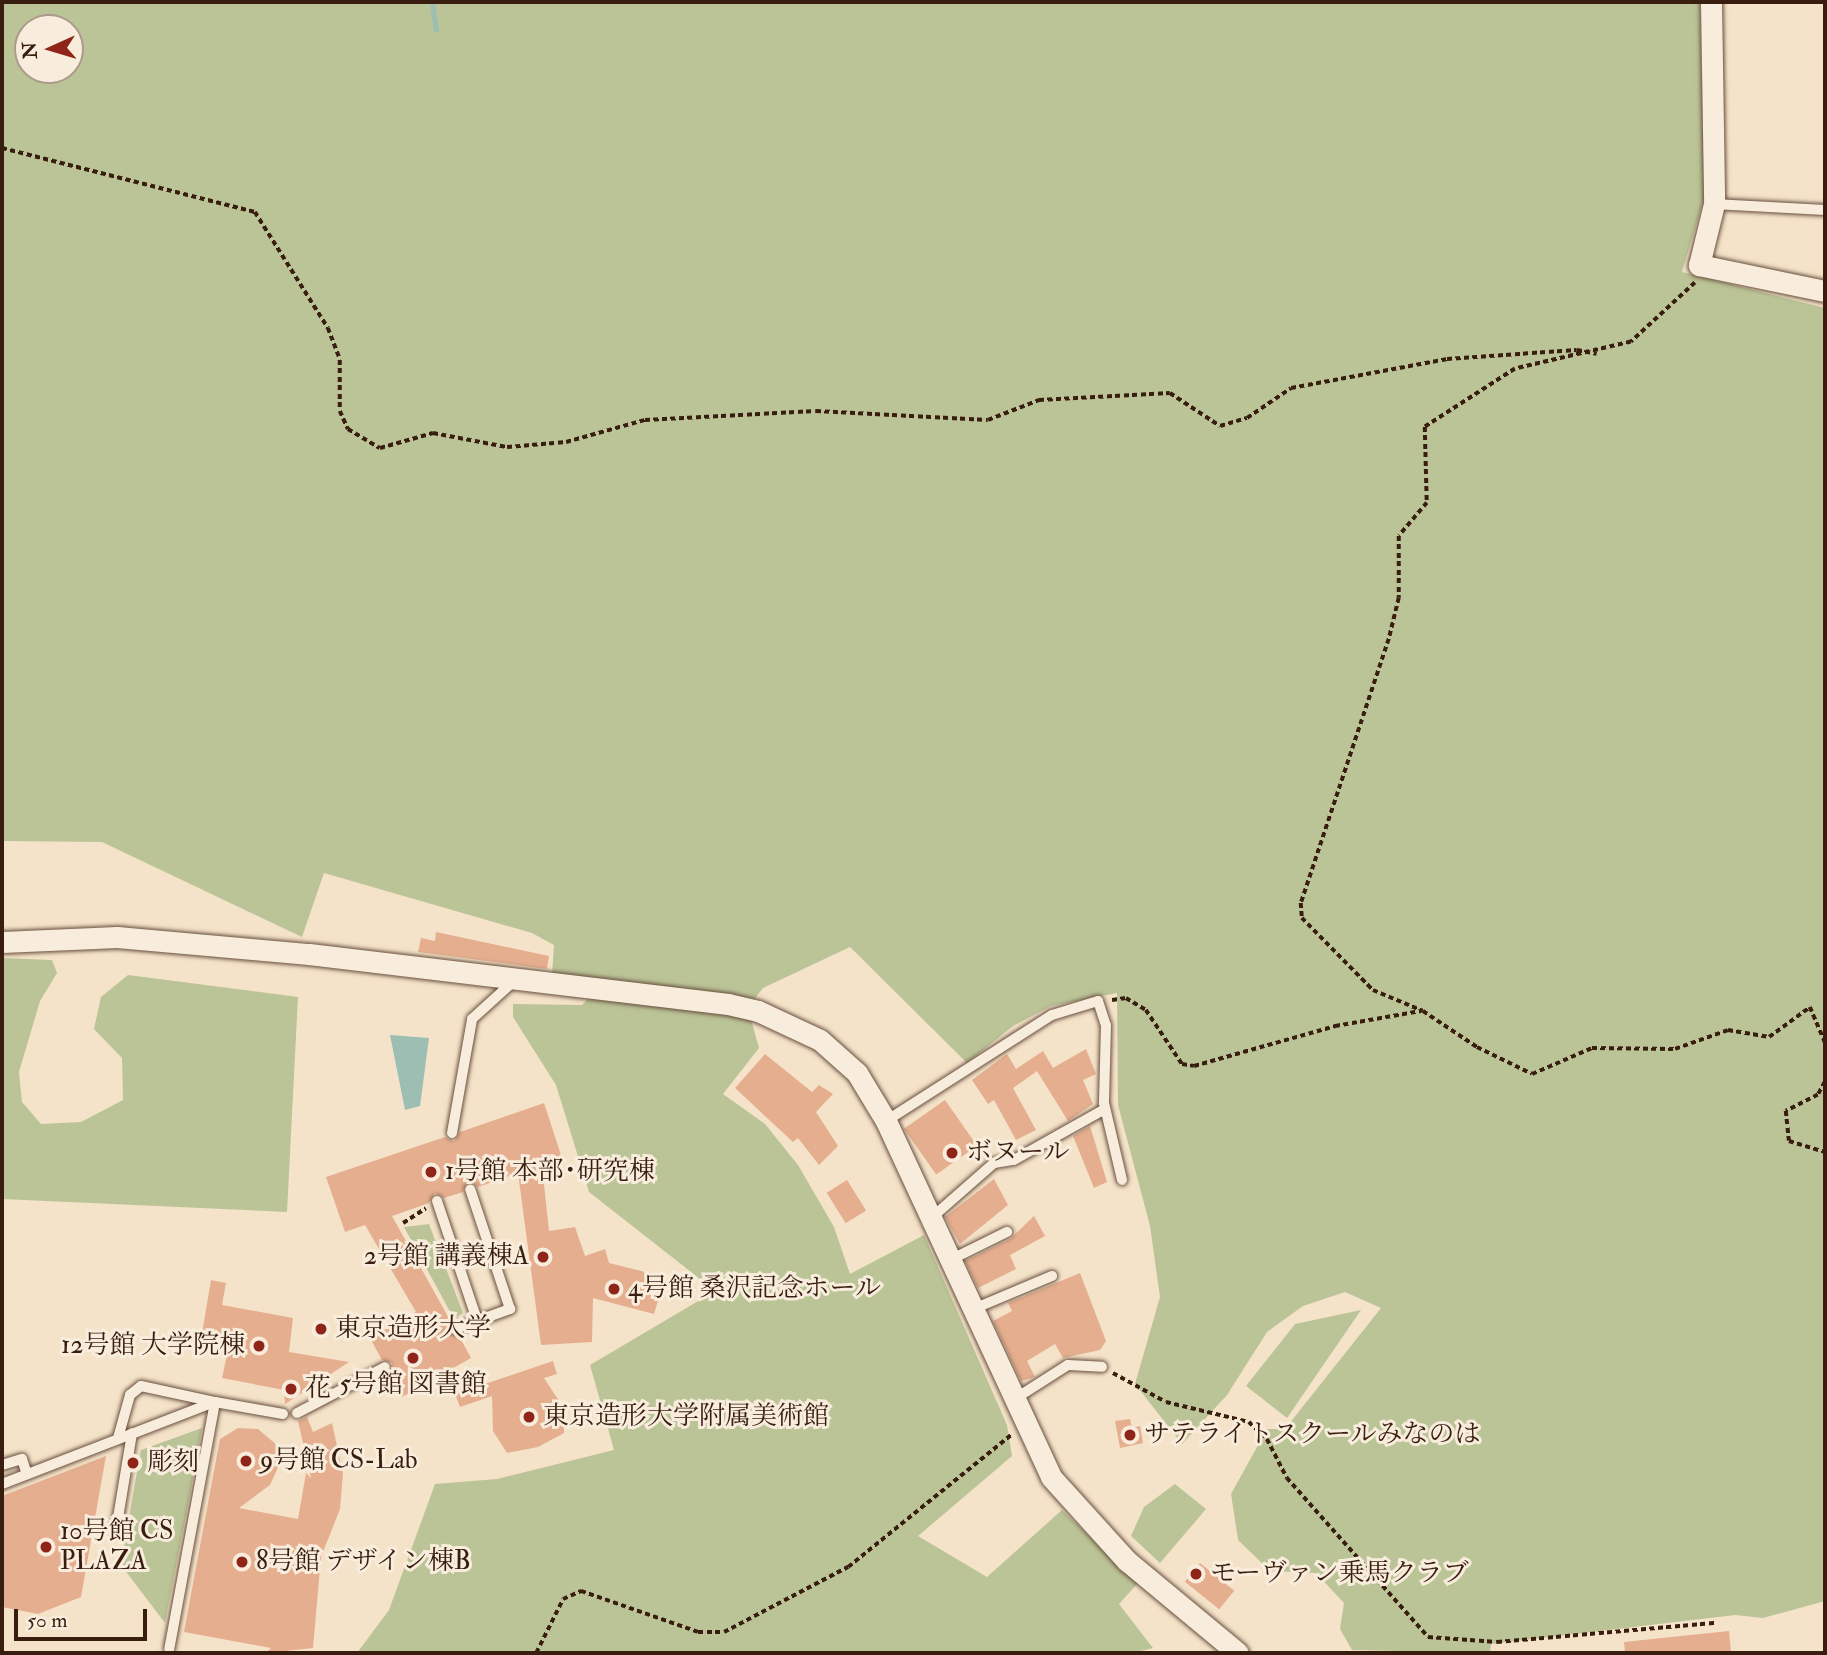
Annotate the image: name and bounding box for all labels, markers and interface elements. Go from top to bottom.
north arrow [14,14,84,84]
text: N [17,41,43,60]
place label: ボヌール [966,1137,1070,1169]
marker: ボヌール [944,1145,960,1161]
place label: 1号館 本部･研究棟 [445,1156,655,1188]
marker: 1号館 本部･研究棟 [423,1164,439,1180]
place label: 2号館 講義棟A [364,1241,529,1273]
marker: 2号館 講義棟A [535,1249,551,1265]
place label: 4号館 桑沢記念ホール [628,1273,881,1305]
marker: 4号館 桑沢記念ホール [606,1281,622,1297]
place label: 東京造形大学 [335,1313,491,1345]
marker: 東京造形大学 [313,1321,329,1337]
place label: 12号館 大学院棟 [61,1330,245,1362]
marker: 12号館 大学院棟 [251,1338,267,1354]
marker: 5号館 図書館 [405,1350,421,1366]
place label: 5号館 図書館 [340,1369,486,1401]
place label: 花 [305,1373,331,1405]
marker: 花 [283,1381,299,1397]
place label: 東京造形大学附属美術館 [543,1401,829,1433]
marker: 東京造形大学附属美術館 [521,1409,537,1425]
place label: サテライトスクールみなのは [1144,1419,1482,1451]
marker: サテライトスクールみなのは [1122,1427,1138,1443]
place label: 9号館 CS-Lab [260,1445,418,1477]
place label: 彫刻 [147,1447,199,1479]
marker: 9号館 CS-Lab [238,1453,254,1469]
marker: 彫刻 [125,1455,141,1471]
place label: 10号館 CS PLAZA [60,1516,173,1578]
marker: 10号館 CS PLAZA [38,1539,54,1555]
place label: 8号館 デザイン棟B [256,1546,473,1578]
marker: 8号館 デザイン棟B [234,1554,250,1570]
place label: モーヴァン乗馬クラブ [1210,1558,1469,1590]
marker: モーヴァン乗馬クラブ [1188,1566,1204,1582]
scale bar [18,1596,150,1640]
text: 50 m [27,1607,68,1634]

